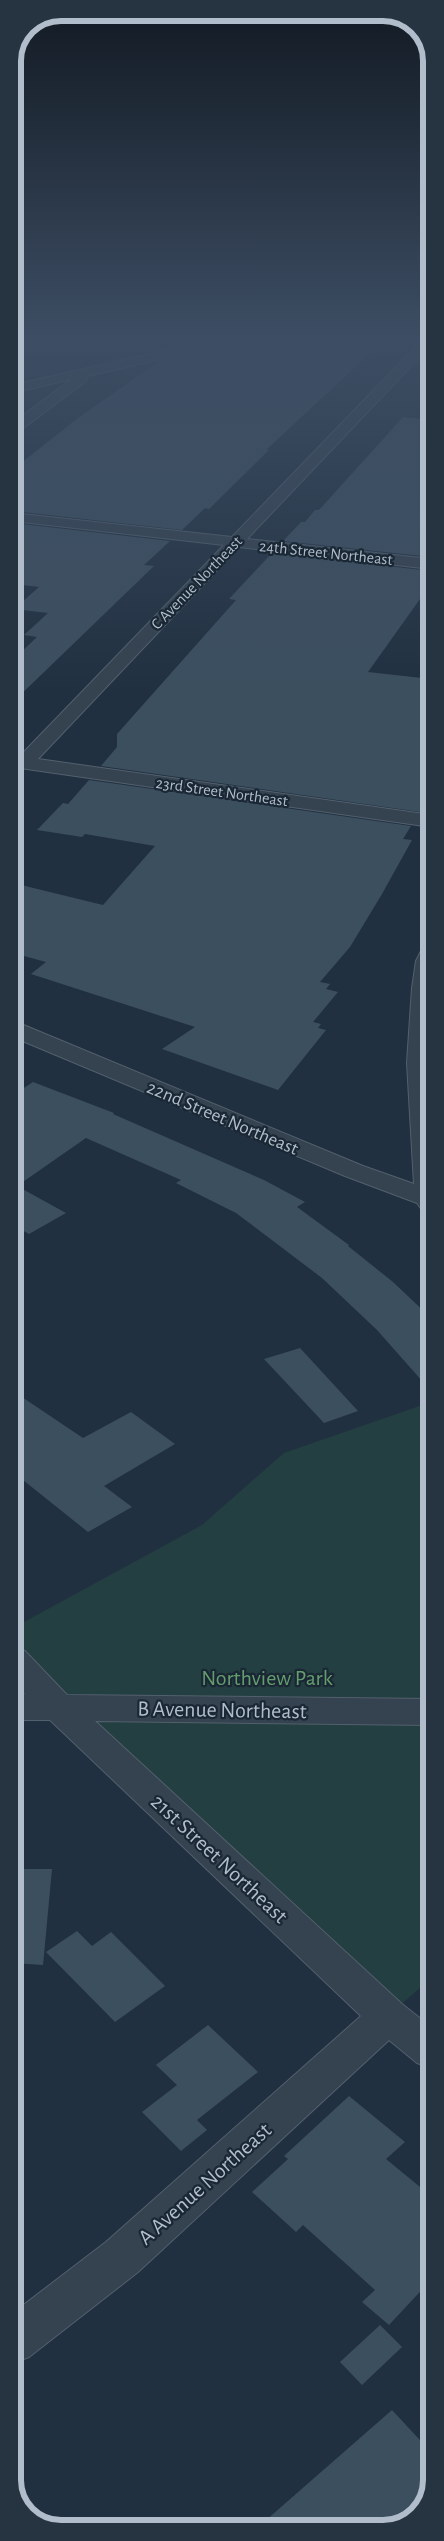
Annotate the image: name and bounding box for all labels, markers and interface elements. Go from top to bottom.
street label: C Avenue Northeast [148,533,245,632]
street label: 24th Street Northeast [258,538,393,568]
street label: 23rd Street Northeast [155,775,289,809]
street label: 22nd Street Northeast [144,1078,301,1159]
park label: Northview Park [201,1667,333,1689]
street label: B Avenue Northeast [137,1698,307,1722]
street label: 21st Street Northeast [147,1790,292,1927]
street label: A Avenue Northeast [134,2119,275,2249]

